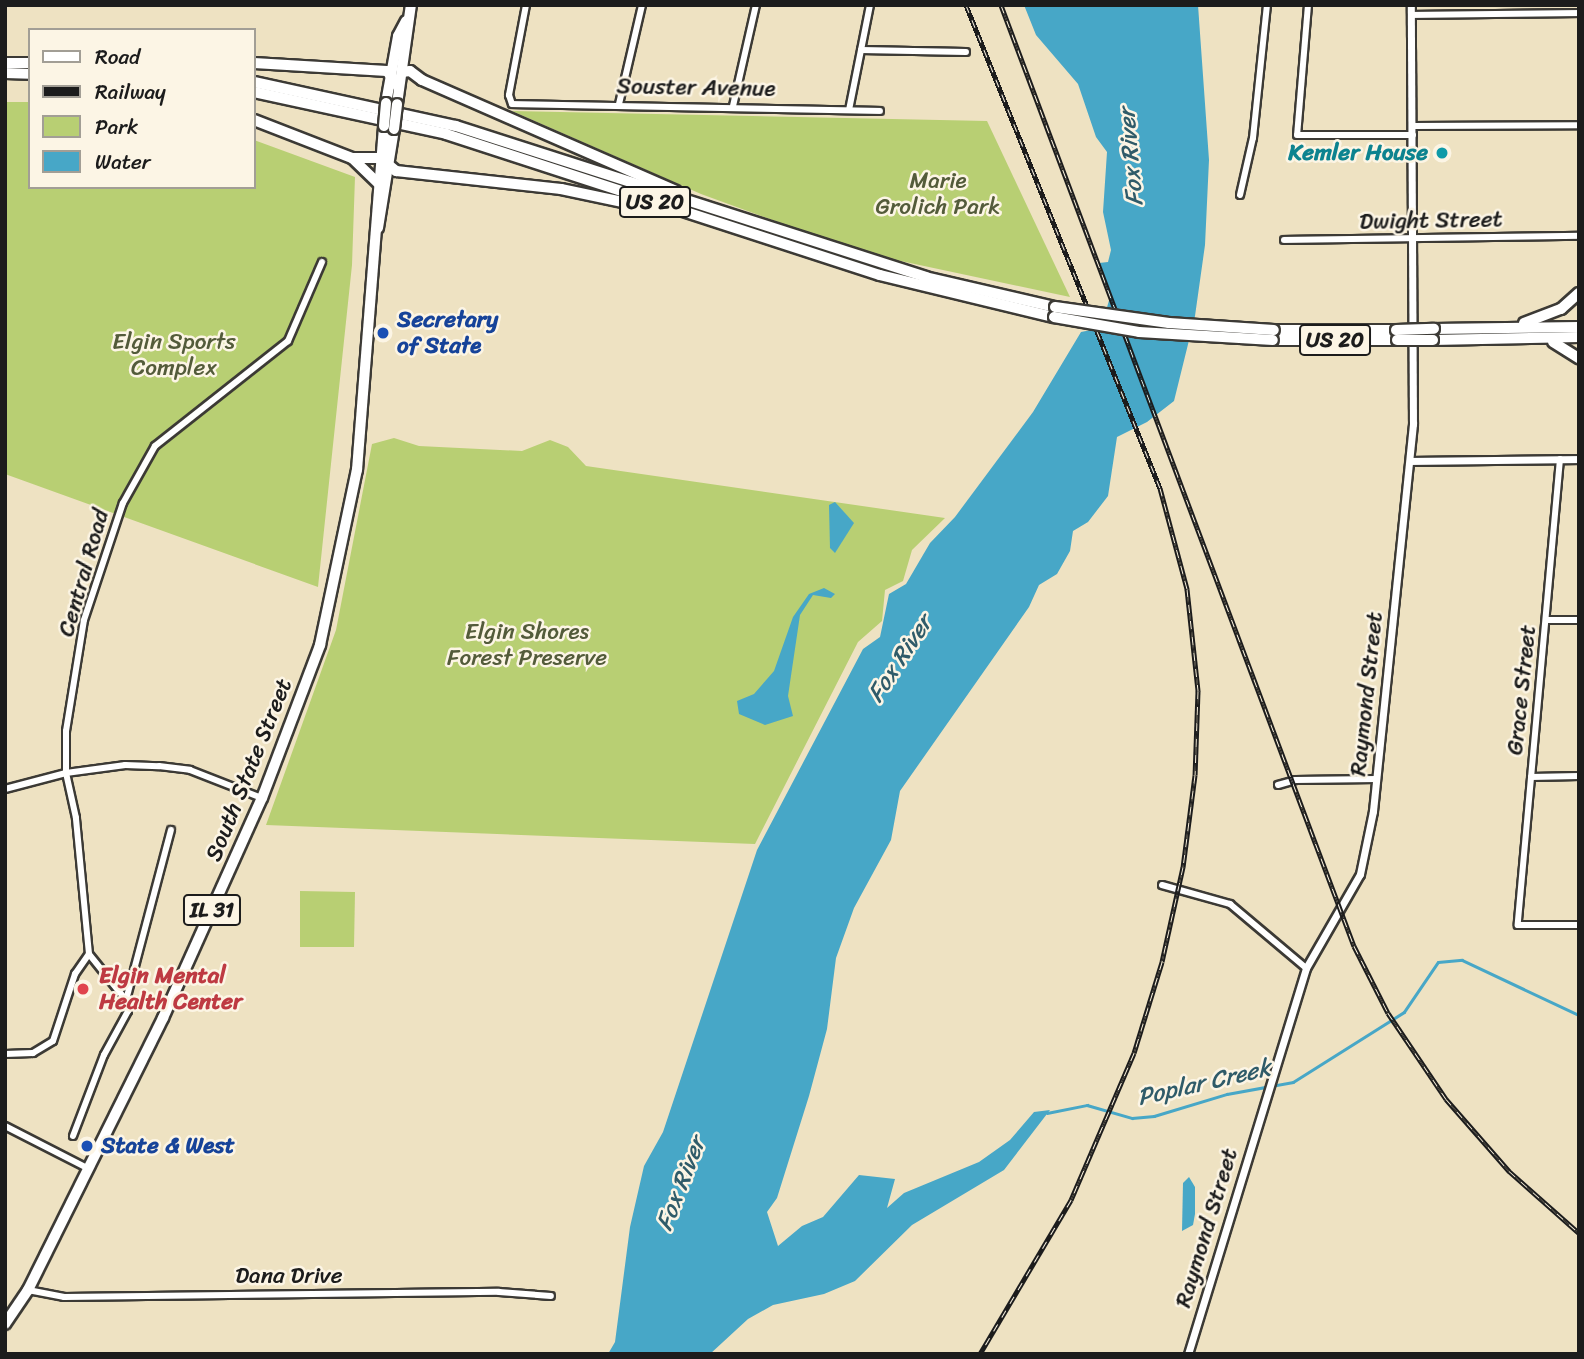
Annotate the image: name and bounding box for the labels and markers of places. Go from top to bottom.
place label: Kemler House [1289,139,1428,167]
marker: Kemler House [1434,145,1450,161]
place label: Secretary of State [397,306,498,360]
marker: Secretary of State [375,325,391,341]
place label: Elgin Mental Health Center [99,962,243,1016]
marker: Elgin Mental Health Center [73,979,93,999]
place label: State & West [101,1132,236,1160]
marker: State & West [79,1138,95,1154]

